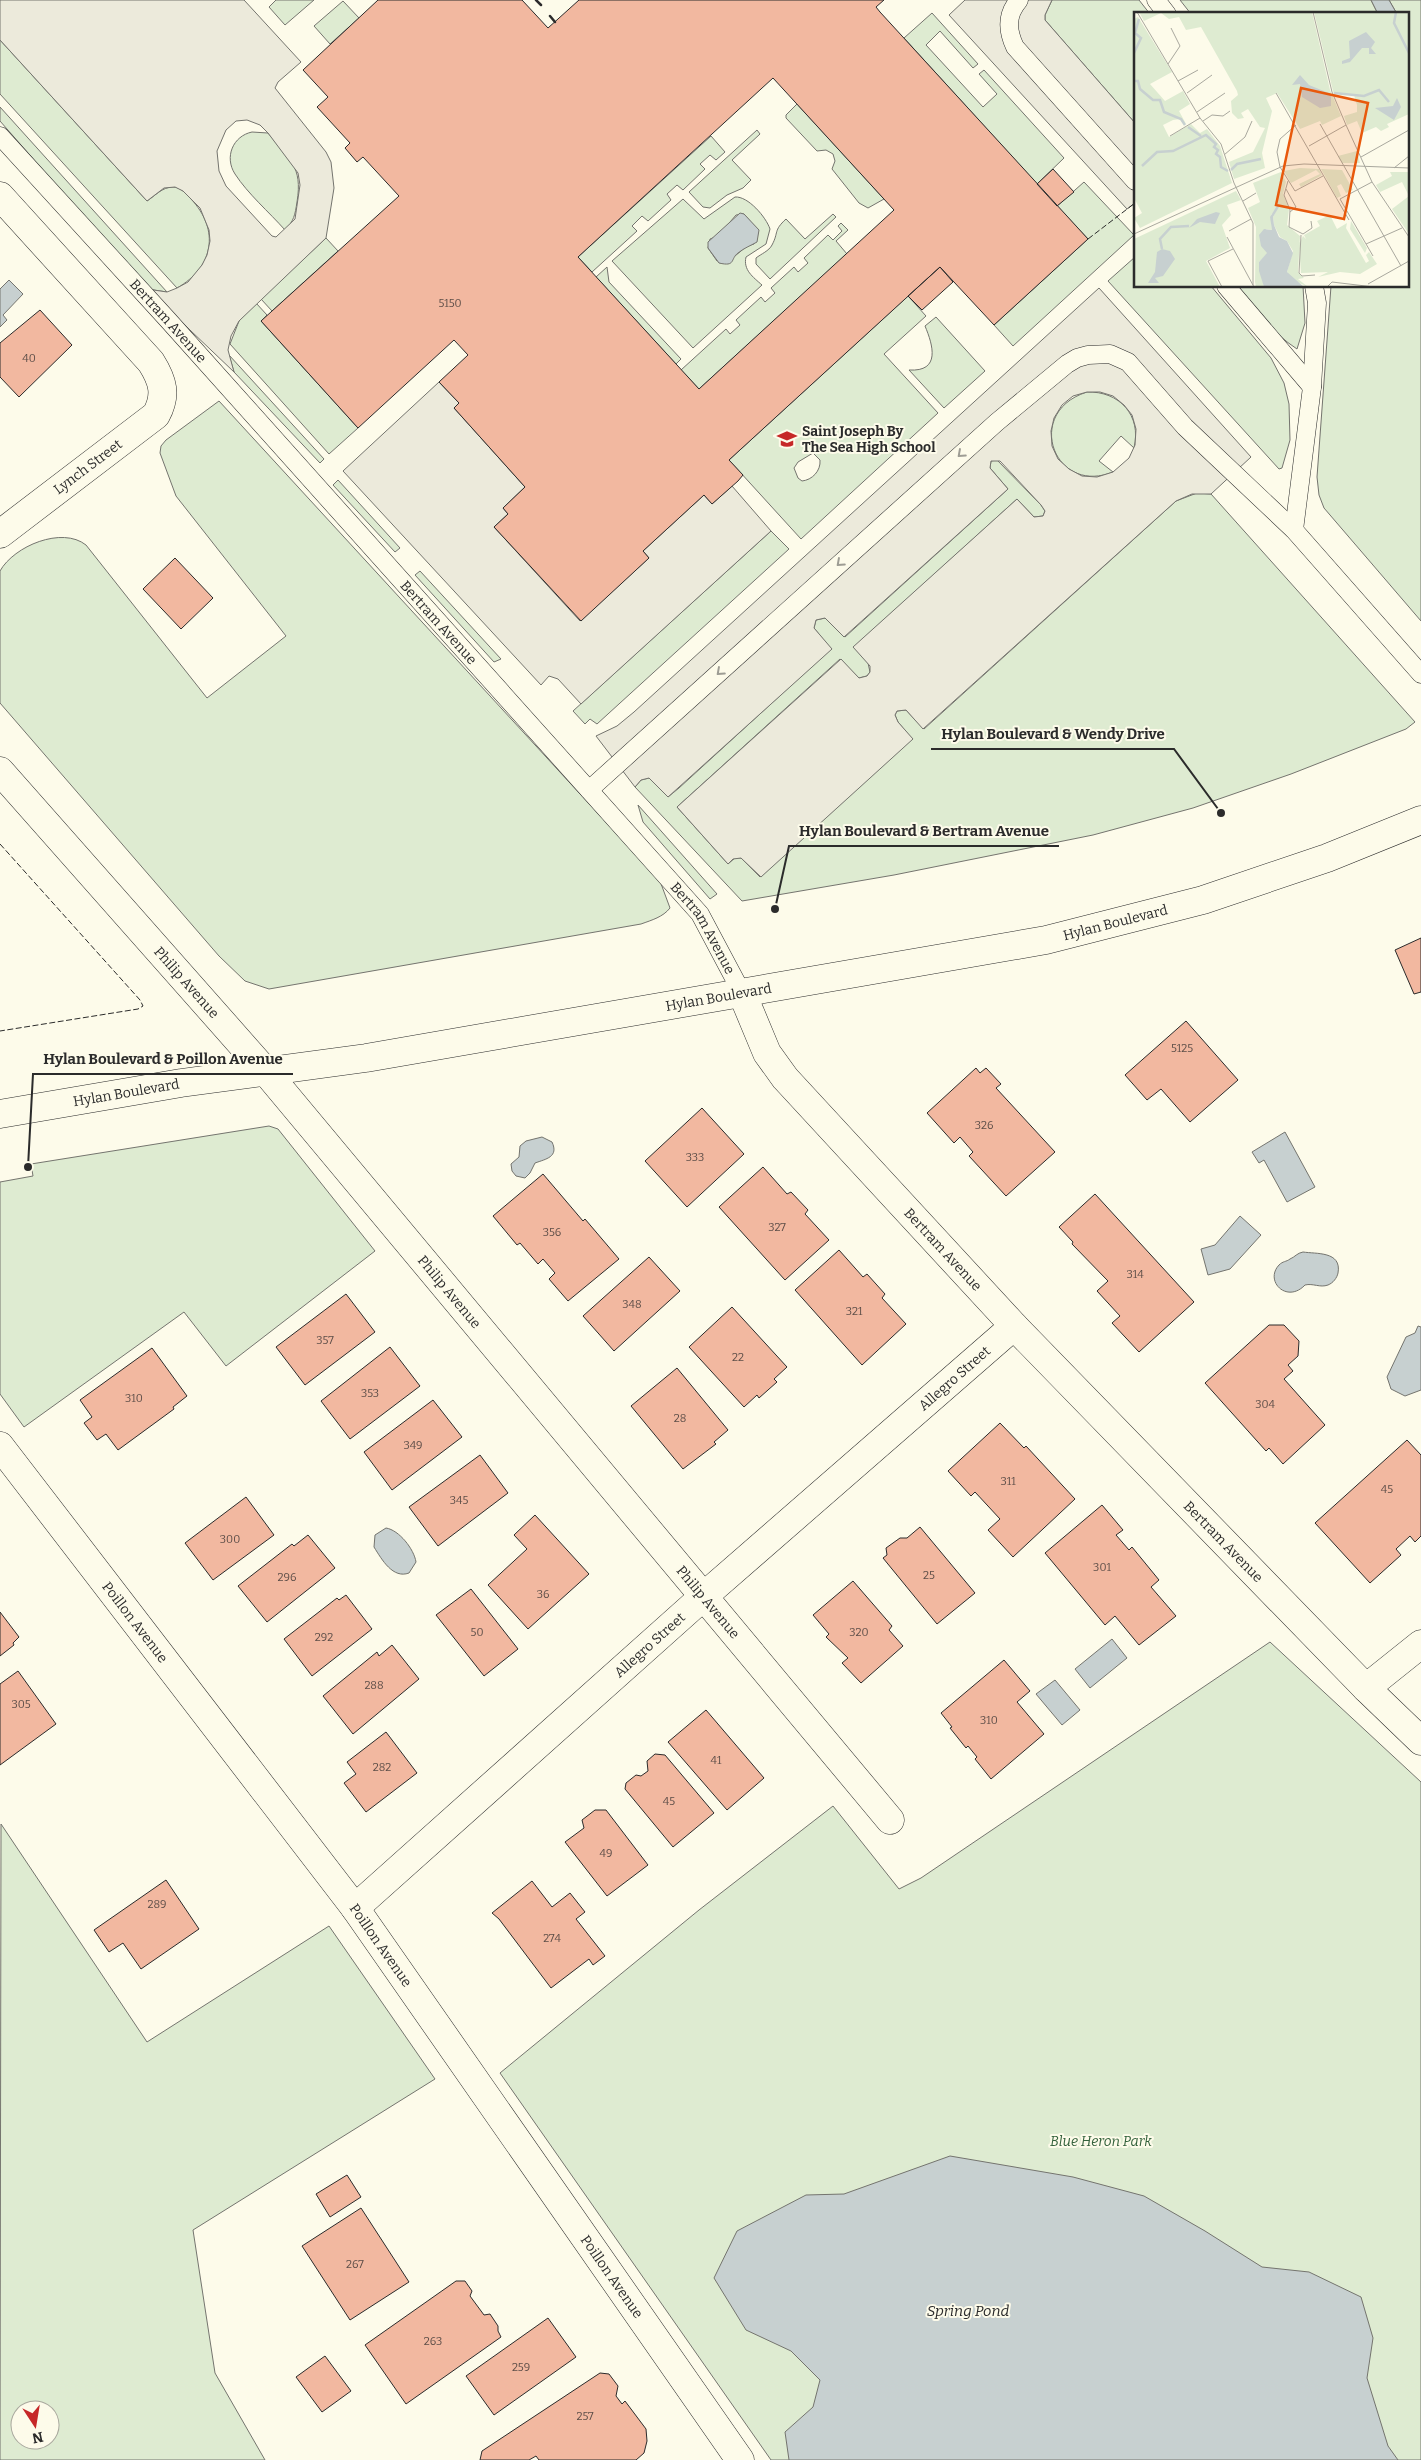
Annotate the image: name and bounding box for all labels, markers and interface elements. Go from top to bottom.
inset map [1134,12,1408,288]
street label: Bertram Avenue [126,275,210,366]
house number: 5150 [438,297,462,310]
house number: 40 [22,352,36,365]
place label: Saint Joseph By The Sea High School [802,423,936,456]
school or university icon: Saint Joseph By The Sea High School [776,428,798,450]
street label: Lynch Street [50,436,126,498]
one-way arrow [957,448,966,457]
one-way arrow [837,557,846,566]
street label: Bertram Avenue [397,577,481,668]
one-way arrow [716,667,725,676]
callout: Hylan Boulevard & Wendy Drive [931,719,1174,749]
text: Hylan Boulevard & Wendy Drive [941,725,1165,743]
callout: Hylan Boulevard & Bertram Avenue [789,816,1059,846]
text: Hylan Boulevard & Bertram Avenue [799,822,1049,840]
street label: Bertram Avenue [667,879,739,977]
street label: Hylan Boulevard [1061,901,1169,944]
street label: Philip Avenue [151,943,223,1022]
street label: Hylan Boulevard [664,979,773,1014]
house number: 5125 [1171,1042,1193,1055]
callout: Hylan Boulevard & Poillon Avenue [33,1044,293,1074]
text: Hylan Boulevard & Poillon Avenue [43,1050,283,1068]
street label: Hylan Boulevard [72,1075,180,1110]
house number: 326 [975,1119,993,1132]
house number: 333 [686,1151,704,1164]
street label: Bertram Avenue [901,1204,986,1294]
house number: 327 [768,1221,786,1234]
house number: 356 [543,1226,561,1239]
street label: Philip Avenue [414,1252,485,1332]
house number: 314 [1126,1268,1144,1281]
house number: 348 [622,1298,642,1311]
house number: 321 [846,1305,863,1318]
house number: 357 [316,1334,334,1347]
street label: Allegro Street [915,1342,994,1414]
house number: 22 [732,1351,744,1364]
house number: 353 [361,1387,379,1400]
house number: 310 [125,1392,143,1405]
house number: 304 [1255,1398,1275,1411]
house number: 28 [674,1412,686,1425]
house number: 349 [403,1439,423,1452]
house number: 311 [1000,1475,1016,1488]
house number: 45 [1381,1483,1393,1496]
house number: 345 [450,1494,468,1507]
street label: Bertram Avenue [1180,1497,1267,1586]
house number: 300 [220,1533,240,1546]
house number: 301 [1093,1561,1111,1574]
street label: Philip Avenue [673,1562,744,1642]
house number: 25 [923,1569,935,1582]
house number: 296 [278,1571,296,1584]
street label: Poillon Avenue [99,1578,172,1666]
house number: 36 [537,1588,549,1601]
street label: Allegro Street [610,1609,689,1681]
house number: 50 [471,1626,483,1639]
house number: 320 [849,1626,869,1639]
house number: 292 [315,1631,333,1644]
house number: 288 [364,1679,384,1692]
house number: 305 [11,1698,31,1711]
house number: 310 [980,1714,998,1727]
house number: 41 [711,1754,722,1767]
house number: 282 [373,1761,391,1774]
house number: 45 [663,1795,675,1808]
house number: 49 [600,1847,612,1860]
house number: 289 [147,1898,167,1911]
street label: Poillon Avenue [346,1900,416,1990]
house number: 274 [543,1932,561,1945]
park label: Blue Heron Park [1050,2133,1152,2150]
street label: Poillon Avenue [577,2232,647,2321]
house number: 267 [346,2258,364,2271]
water label: Spring Pond [927,2302,1010,2320]
house number: 263 [424,2335,442,2348]
house number: 259 [512,2361,530,2374]
north arrow [10,2400,60,2450]
house number: 257 [576,2410,594,2423]
text: N [30,2428,45,2447]

